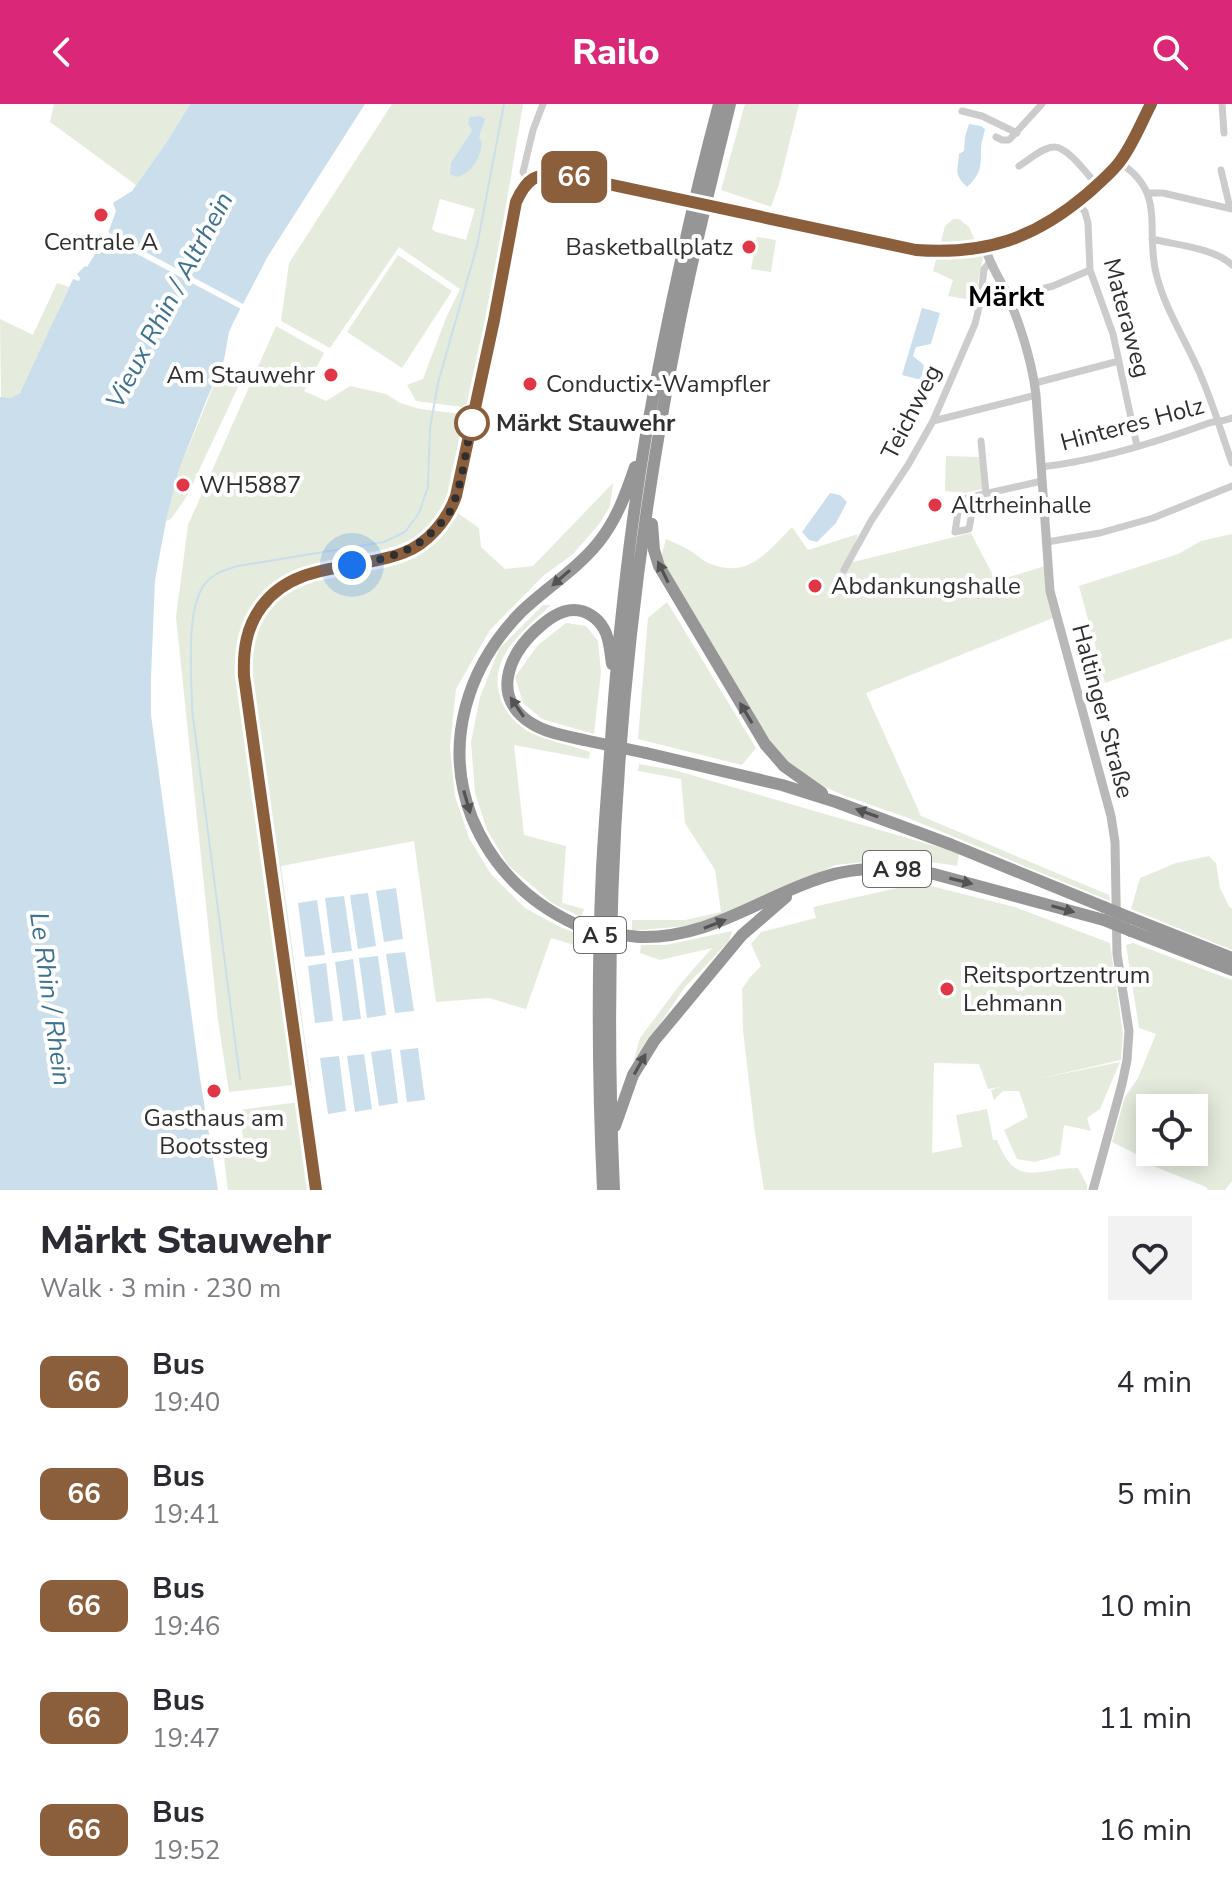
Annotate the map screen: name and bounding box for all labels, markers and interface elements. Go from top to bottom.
text: Railo [572,28,660,77]
icon: back [40,30,84,74]
icon: search [1148,30,1192,74]
line badge: 66 [538,151,610,203]
text: 66 [557,158,591,196]
water label: Vieux Rhin / Altrhein [98,186,241,415]
marker: Centrale A [92,206,110,224]
place label: Centrale A [44,226,159,258]
place label: Basketballplatz [565,231,733,263]
marker: Basketballplatz [740,238,758,256]
street label: Materaweg [1096,255,1158,381]
district label: Märkt [968,278,1044,316]
place label: Am Stauwehr [166,359,315,391]
street label: Teichweg [873,359,949,465]
marker: Am Stauwehr [322,366,340,384]
place label: Conductix-Wampfler [546,368,771,400]
marker: Conductix-Wampfler [521,375,539,393]
street label: Hinteres Holz [1057,389,1207,459]
marker: Märkt Stauwehr [455,406,489,440]
place label: Märkt Stauwehr [496,407,676,439]
place label: WH5887 [199,469,301,501]
marker: WH5887 [174,476,192,494]
place label: Altrheinhalle [951,489,1091,521]
marker: Altrheinhalle [926,496,944,514]
your location [332,545,372,585]
one-way arrow [656,560,670,583]
one-way arrow [551,569,571,586]
place label: Abdankungshalle [831,570,1021,602]
marker: Abdankungshalle [806,577,824,595]
street label: Haltinger Straße [1064,620,1142,802]
one-way arrow [510,696,525,717]
one-way arrow [740,702,754,724]
one-way arrow [461,790,474,814]
one-way arrow [855,806,879,819]
road number: A 98 [863,851,931,887]
one-way arrow [949,875,974,887]
one-way arrow [1052,903,1076,916]
water label: Le Rhin / Rhein [21,910,80,1088]
road number: A 5 [574,917,626,953]
one-way arrow [703,917,727,930]
place label: Reitsportzentrum Lehmann [963,959,1150,1019]
marker: Reitsportzentrum Lehmann [938,980,956,998]
one-way arrow [632,1053,646,1075]
marker: Gasthaus am Bootssteg [205,1082,223,1100]
map controls [1136,1094,1208,1166]
button: locate [1136,1094,1208,1166]
place label: Gasthaus am Bootssteg [144,1102,284,1162]
text: Märkt Stauwehr [40,1215,331,1266]
button: heart [1108,1216,1192,1300]
text: Walk · 3 min · 230 m [40,1271,281,1306]
text: Bus [152,1344,205,1385]
text: 4 min [1117,1362,1192,1403]
text: 66 [67,1363,101,1401]
text: 19:40 [152,1385,220,1420]
text: Bus [152,1456,205,1497]
text: 5 min [1117,1474,1192,1515]
text: 66 [67,1475,101,1513]
text: 19:41 [152,1497,220,1532]
text: Bus [152,1568,205,1609]
text: 10 min [1099,1586,1192,1627]
text: 66 [67,1587,101,1625]
text: 19:46 [152,1609,220,1644]
text: Bus [152,1680,205,1721]
text: 11 min [1099,1698,1192,1739]
text: 66 [67,1699,101,1737]
text: 19:47 [152,1721,220,1756]
text: Bus [152,1792,205,1833]
text: 16 min [1099,1810,1192,1851]
text: 66 [67,1811,101,1849]
text: 19:52 [152,1833,220,1868]

